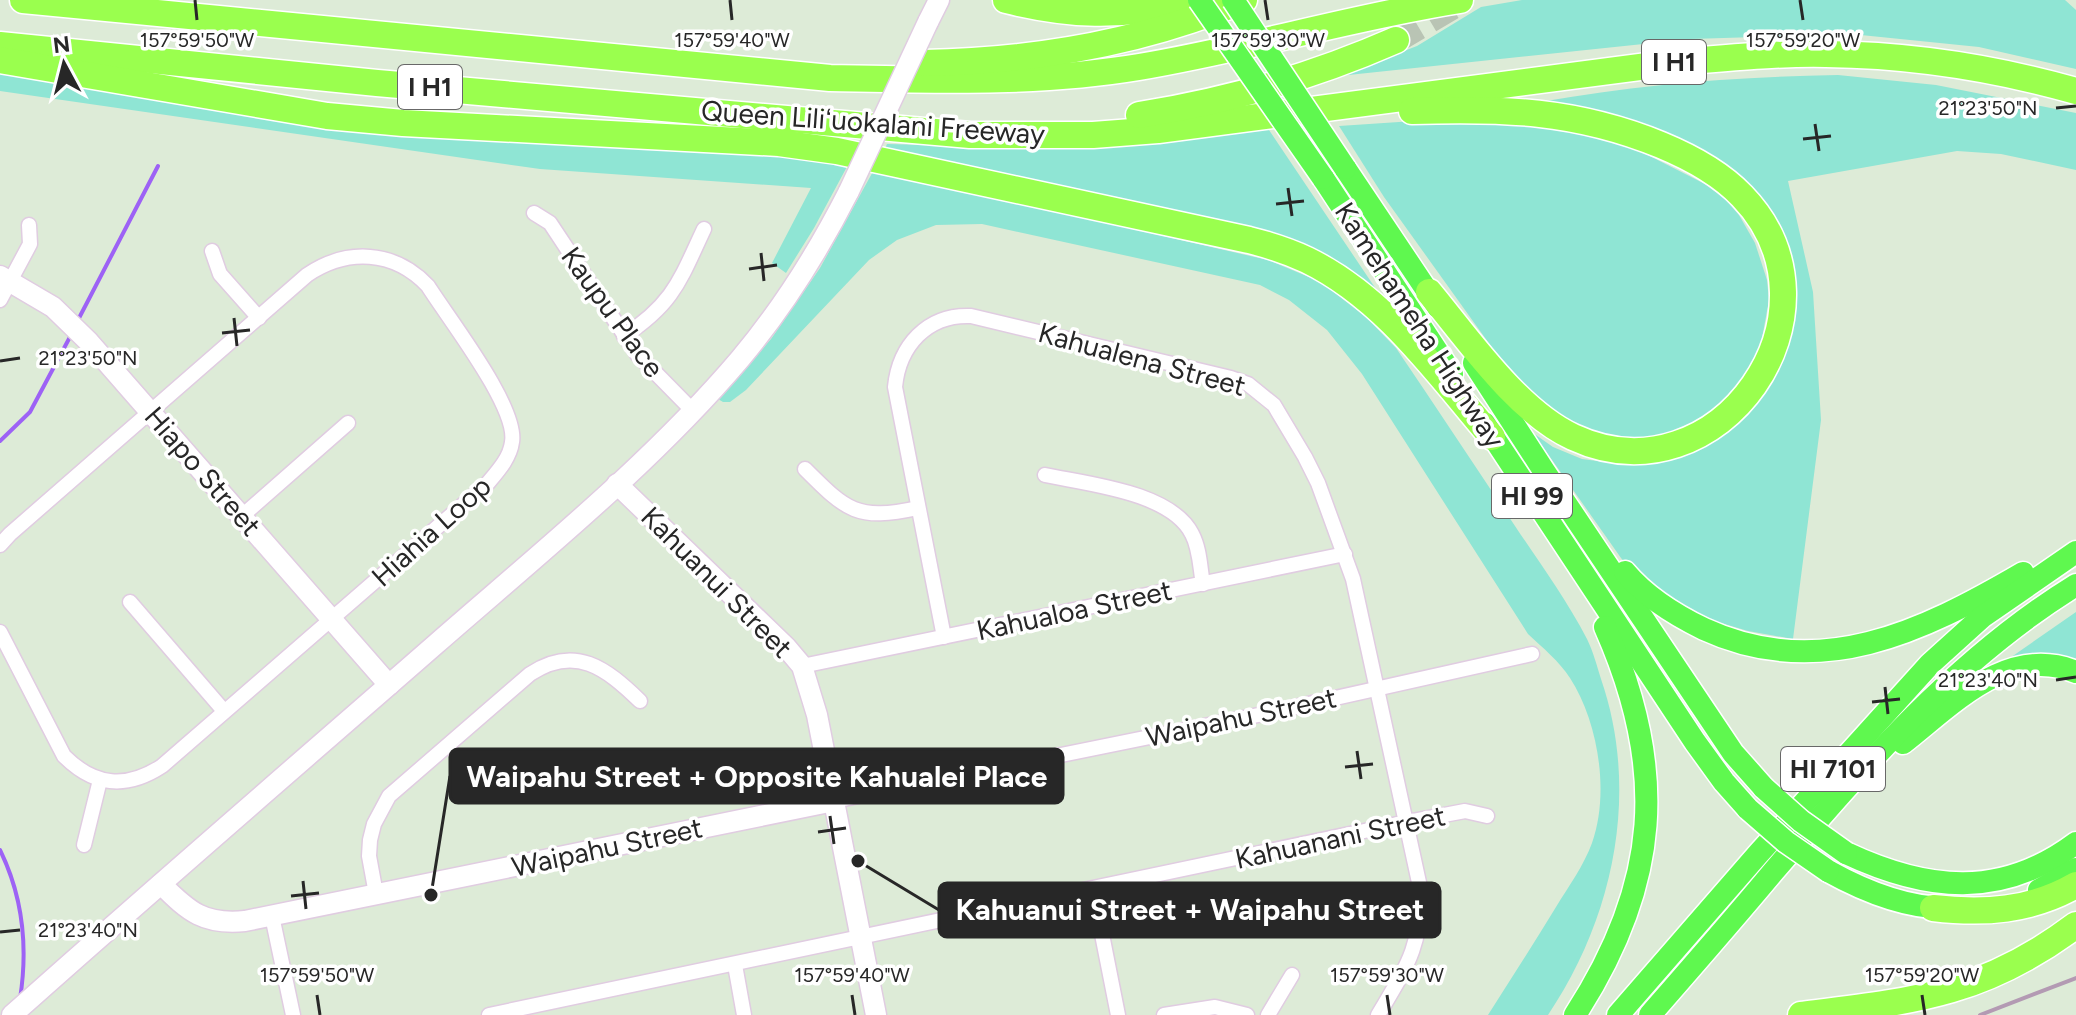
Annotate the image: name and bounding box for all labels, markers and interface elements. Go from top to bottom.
north arrow [24,24,104,104]
text: 157°59'50"W [140,28,254,52]
text: 157°59'40"W [674,28,790,52]
text: 157°59'30"W [1211,28,1325,52]
text: 157°59'20"W [1746,28,1860,52]
text: N [52,30,72,59]
road number: I H1 [1642,40,1706,84]
road number: I H1 [398,65,462,109]
street label: Queen Liliʻuokalani Freeway [700,93,1046,151]
text: 21°23'50"N [1938,96,2038,120]
street label: Kamehameha Highway [1328,196,1512,454]
street label: Kaupu Place [554,240,672,384]
street label: Kahualena Street [1035,315,1249,403]
text: 21°23'50"N [38,346,138,370]
street label: Hiapo Street [138,399,268,543]
street label: Hiahia Loop [364,469,498,593]
road number: HI 99 [1492,474,1572,518]
street label: Kahuanui Street [634,499,800,665]
street label: Kahualoa Street [973,573,1175,647]
text: 21°23'40"N [1938,668,2038,692]
street label: Waipahu Street [1143,680,1339,754]
road number: HI 7101 [1781,747,1885,791]
callout: Waipahu Street + Opposite Kahualei Place [450,749,1063,803]
text: Waipahu Street + Opposite Kahualei Place [467,758,1048,795]
street label: Kahuanani Street [1232,798,1448,876]
street label: Waipahu Street [509,810,705,884]
callout: Kahuanui Street + Waipahu Street [939,883,1440,937]
text: Kahuanui Street + Waipahu Street [956,891,1424,928]
text: 21°23'40"N [38,918,138,942]
text: 157°59'50"W [260,963,374,987]
text: 157°59'40"W [794,963,910,987]
text: 157°59'30"W [1330,963,1444,987]
text: 157°59'20"W [1865,963,1979,987]

